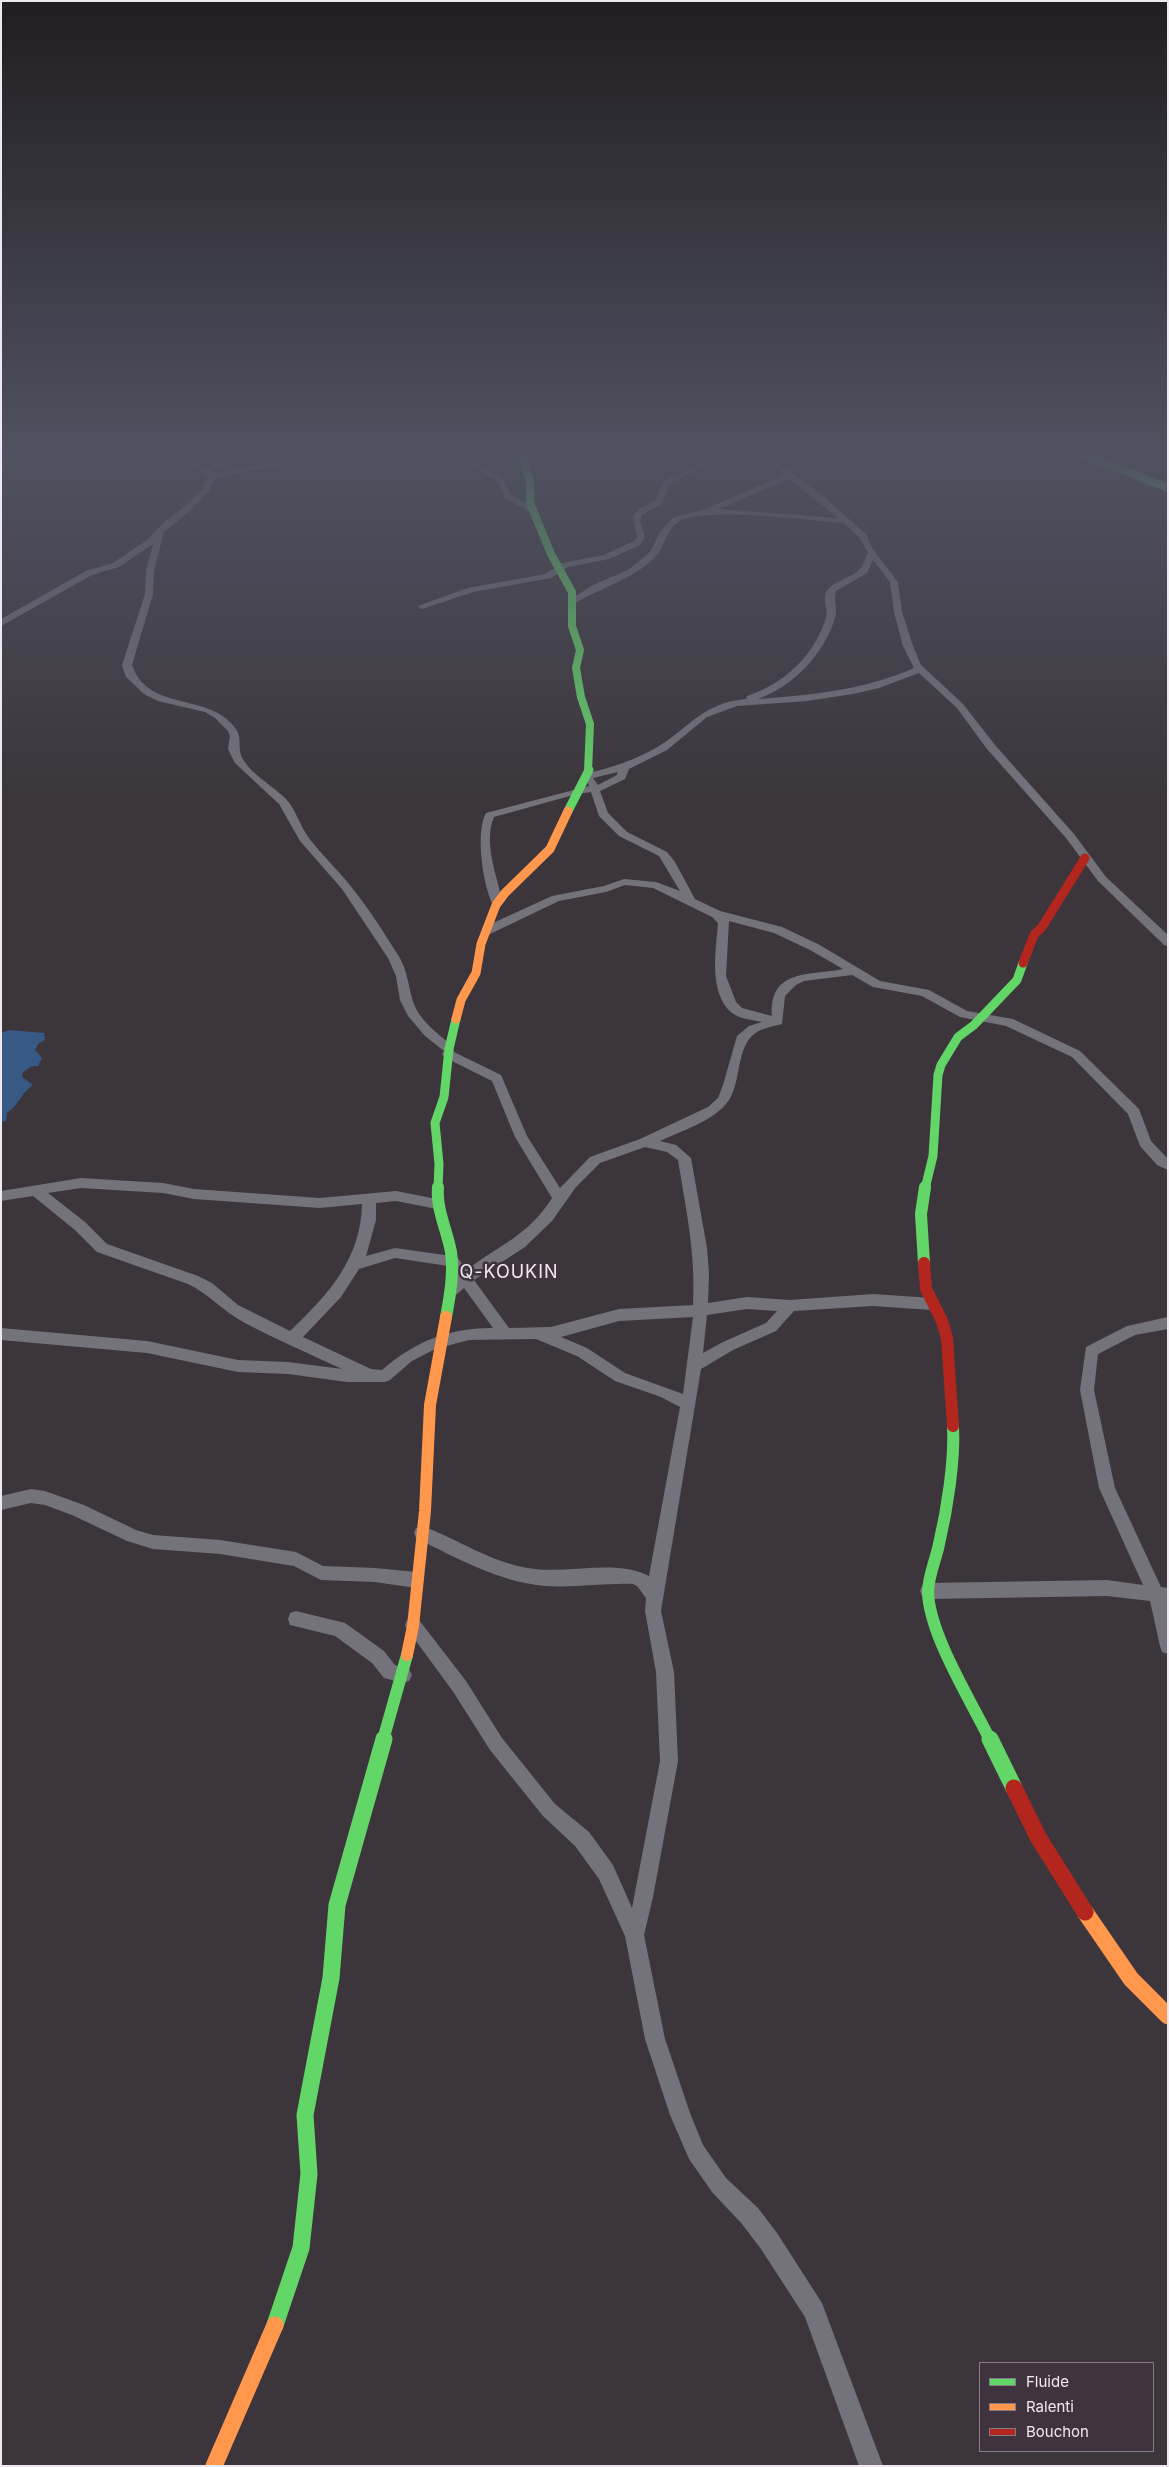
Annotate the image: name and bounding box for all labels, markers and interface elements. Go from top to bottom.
district label: Q-KOUKIN [458,1262,560,1284]
legend [979,2362,1154,2452]
text: Fluide [1026,2372,1069,2391]
text: Ralenti [1026,2397,1074,2416]
text: Bouchon [1026,2422,1089,2441]

